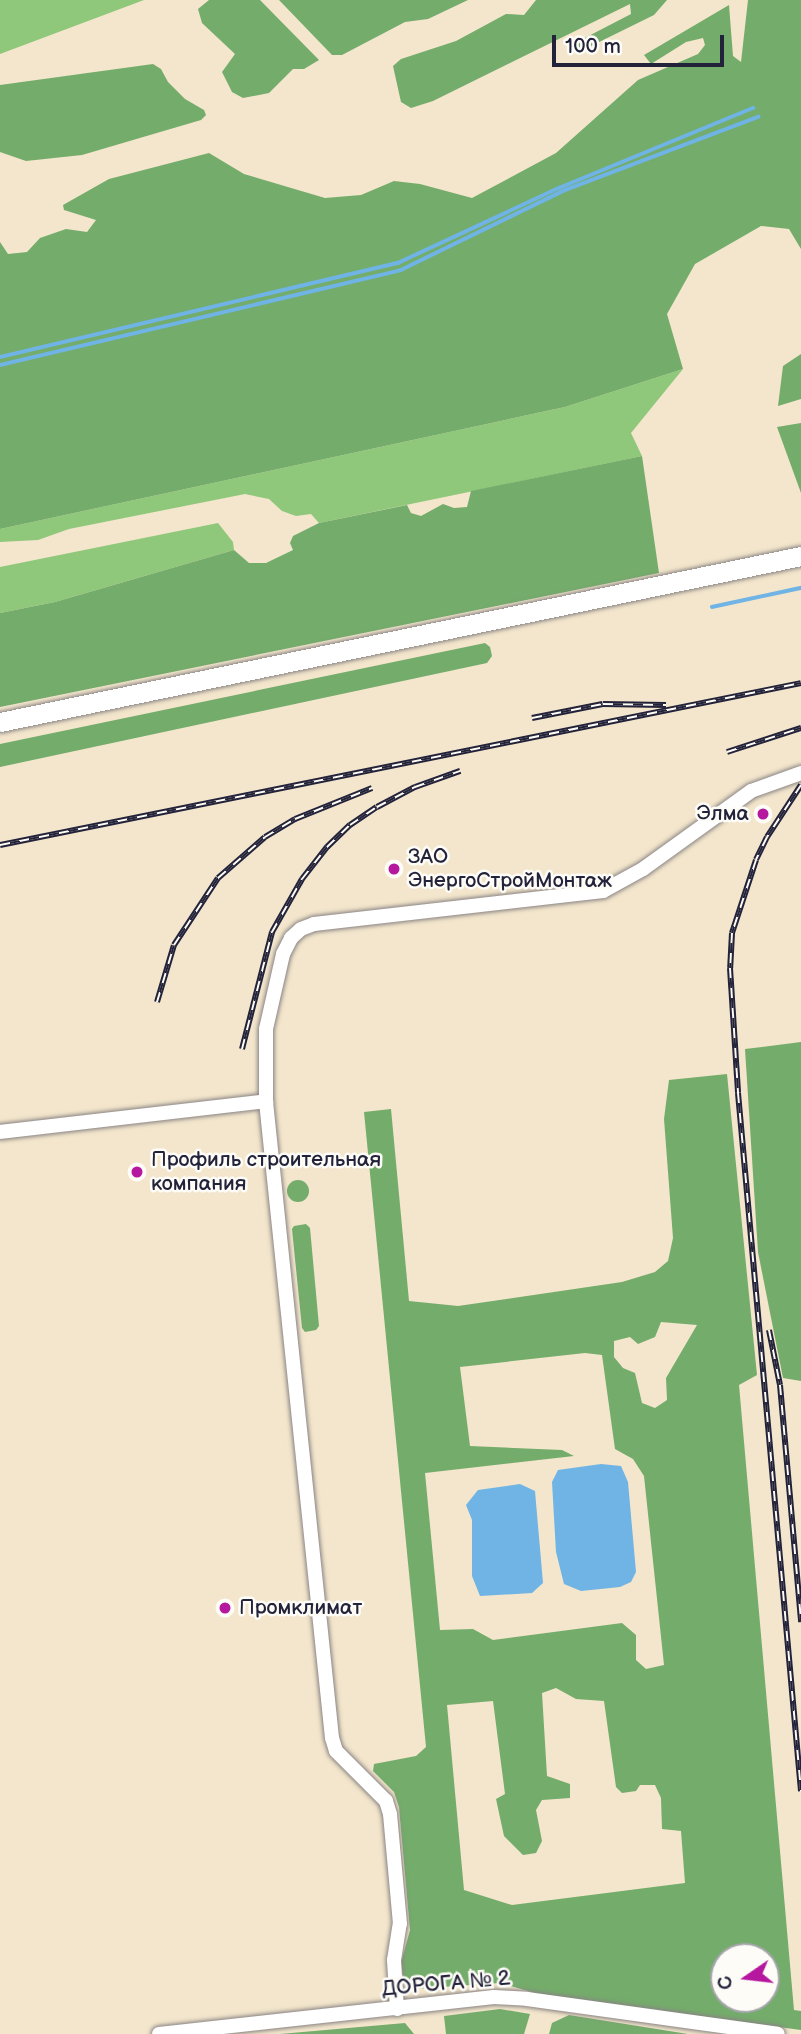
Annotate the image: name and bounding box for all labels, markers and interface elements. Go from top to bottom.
scale bar [556,21,728,65]
text: 100 m [565,34,621,59]
place label: Элма [697,801,749,827]
marker: Элма [755,806,771,822]
place label: ЗАО ЭнергоСтройМонтаж [408,844,612,894]
marker: ЗАО ЭнергоСтройМонтаж [386,861,402,877]
place label: Профиль строительная компания [151,1147,381,1197]
marker: Профиль строительная компания [129,1164,145,1180]
place label: Промклимат [239,1595,362,1621]
marker: Промклимат [217,1600,233,1616]
north arrow [710,1943,780,2013]
street label: ДОРОГА № 2 [381,1966,511,2002]
text: С [713,1974,739,1992]

